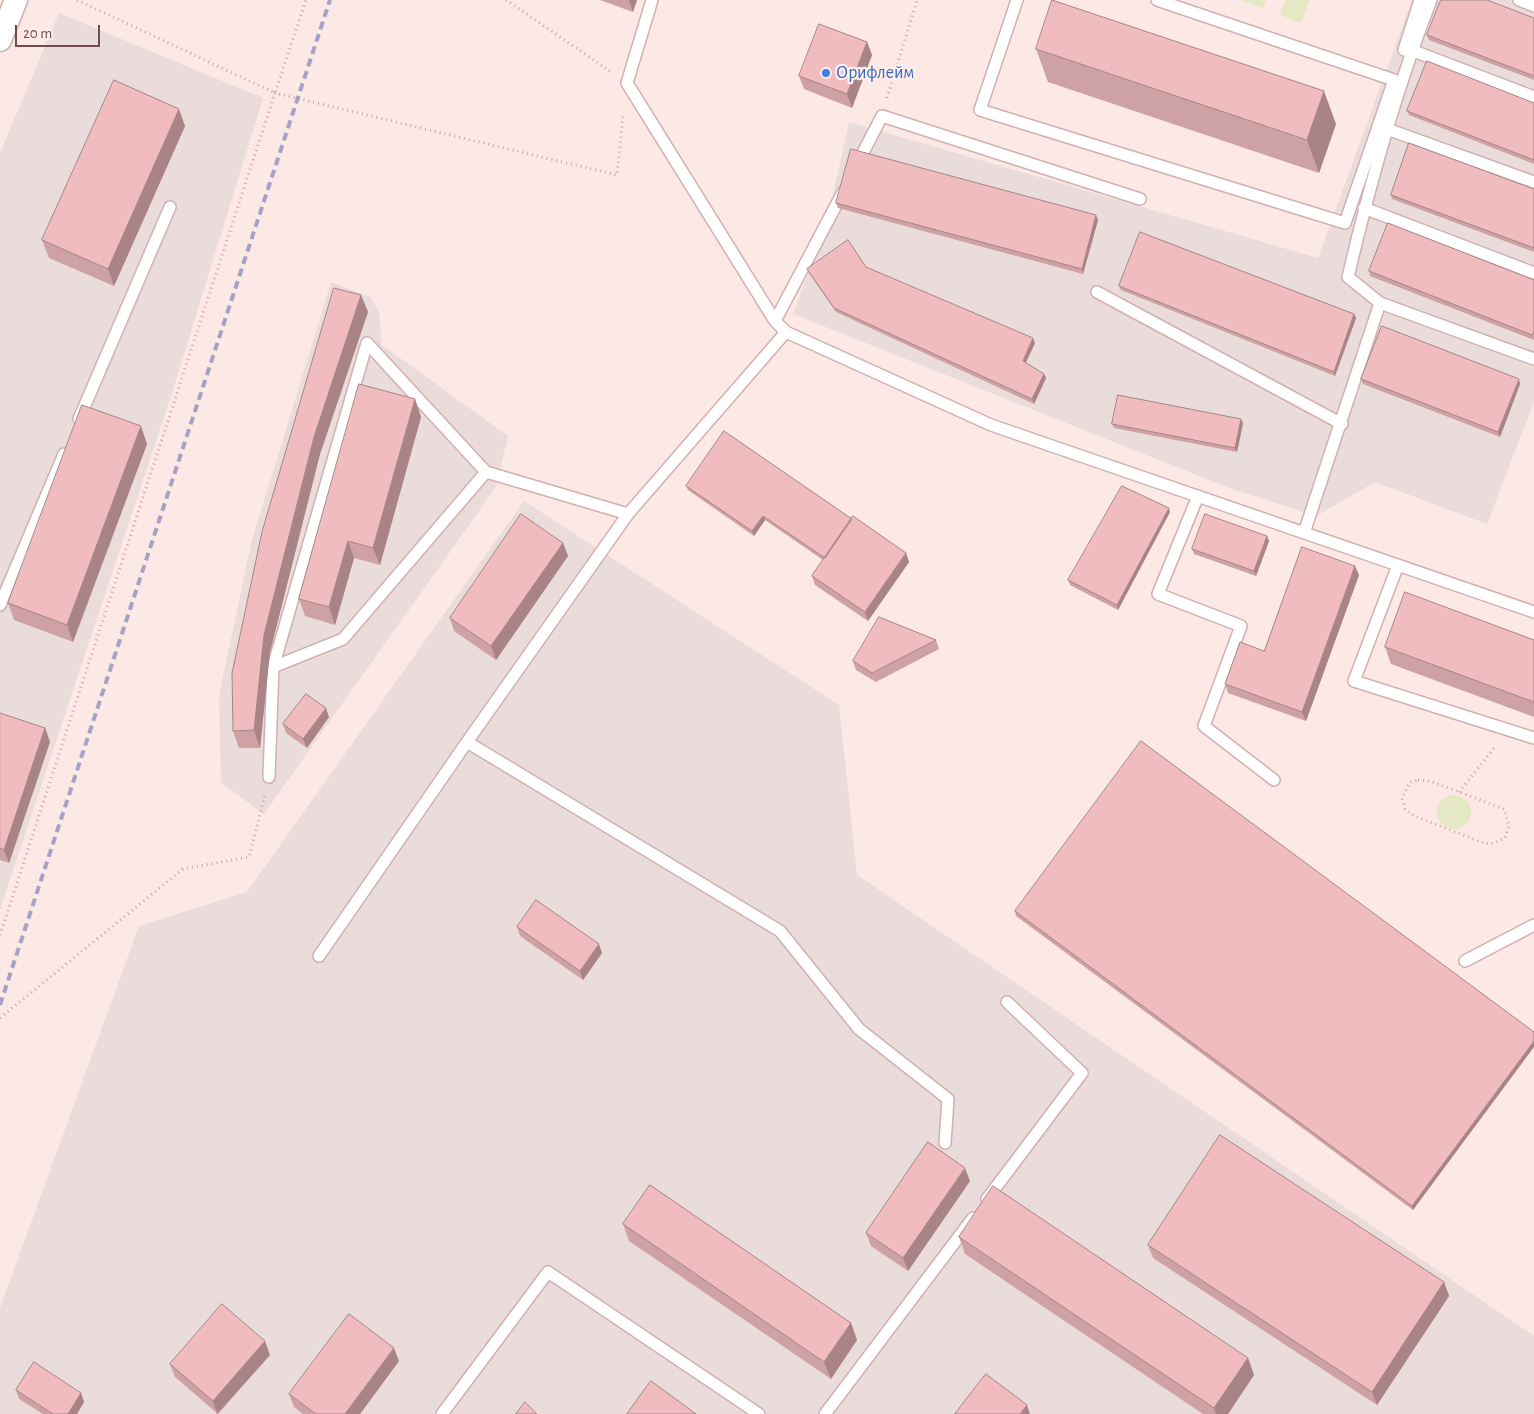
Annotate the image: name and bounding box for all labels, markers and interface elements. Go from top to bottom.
scale bar [18,15,102,47]
text: 20 m [23,26,52,41]
place label: Орифлейм [836,62,914,84]
marker: Орифлейм [820,67,832,79]

